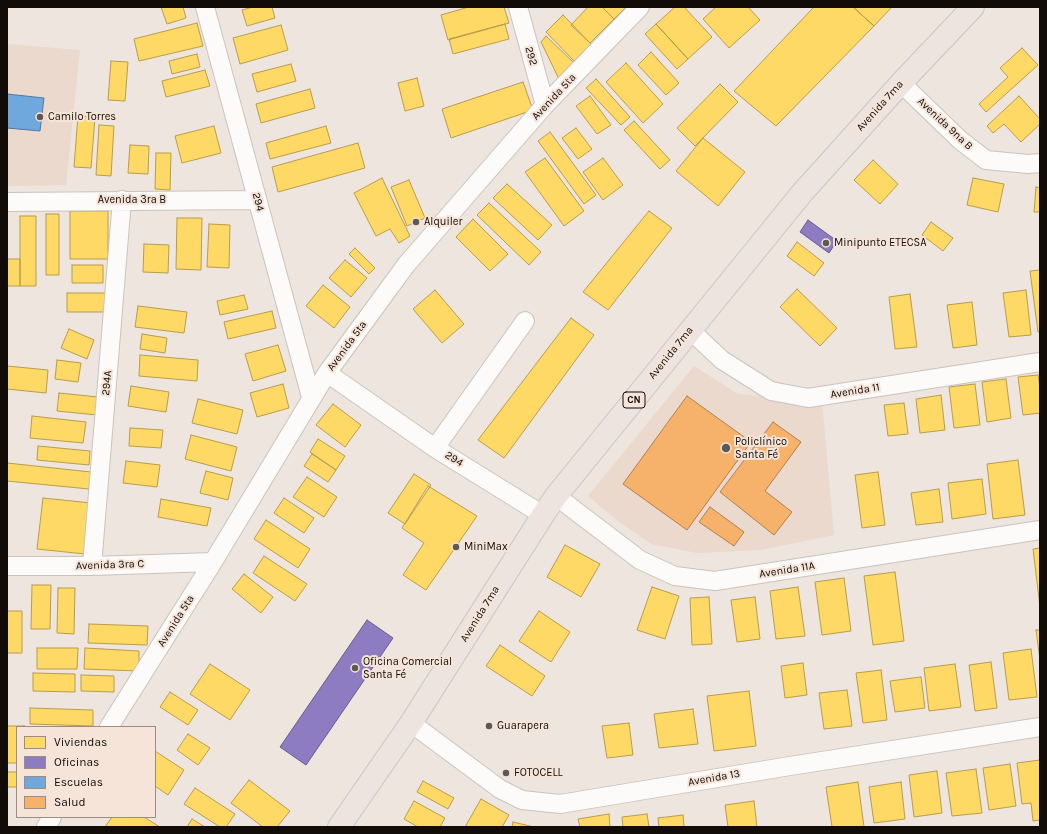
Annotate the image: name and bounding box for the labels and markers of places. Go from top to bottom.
place label: Camilo Torres [48,110,116,124]
marker: Camilo Torres [35,112,45,122]
place label: Alquiler [424,215,462,229]
marker: Alquiler [411,217,421,227]
place label: Minipunto ETECSA [834,236,927,250]
marker: Minipunto ETECSA [821,238,831,248]
place label: Policlínico Santa Fé [735,435,787,461]
marker: Policlínico Santa Fé [720,442,732,454]
place label: MiniMax [464,540,508,554]
marker: MiniMax [451,542,461,552]
place label: Oficina Comercial Santa Fé [363,655,452,681]
marker: Oficina Comercial Santa Fé [350,663,360,673]
place label: Guarapera [497,719,549,733]
marker: Guarapera [484,721,494,731]
place label: FOTOCELL [514,766,563,780]
marker: FOTOCELL [501,768,511,778]

